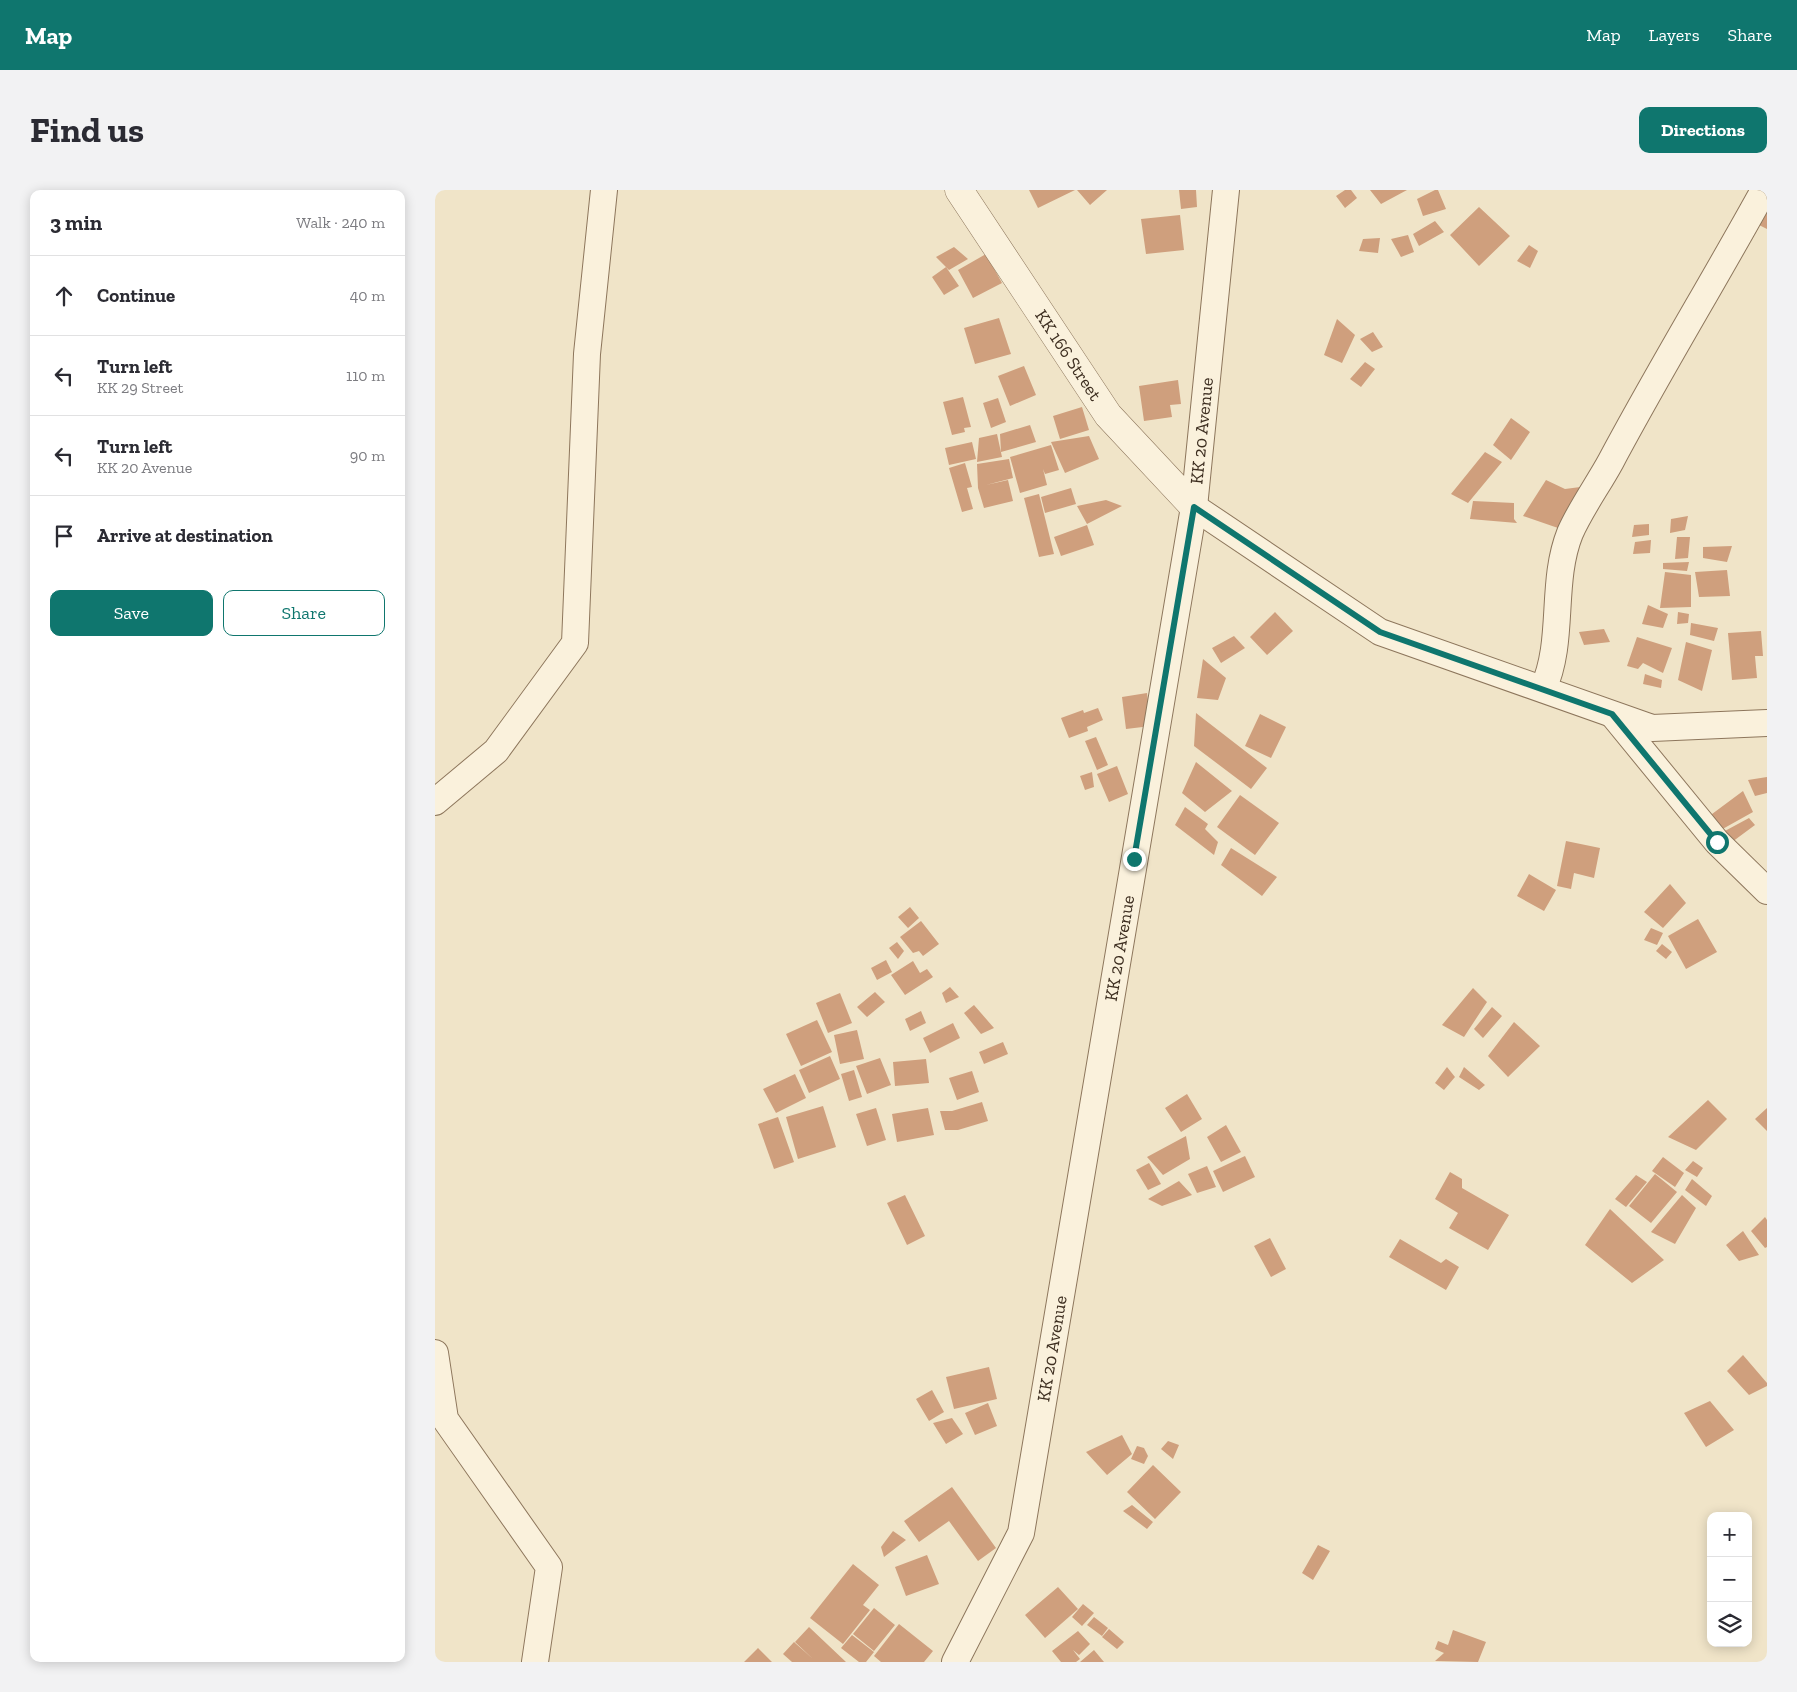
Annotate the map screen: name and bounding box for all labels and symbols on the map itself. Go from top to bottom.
street label: KK 166 Street [1030,305,1107,405]
street label: KK 20 Avenue [1185,376,1218,485]
route start [1706,831,1729,854]
route end [1123,848,1146,871]
street label: KK 20 Avenue [1100,893,1139,1003]
street label: KK 20 Avenue [1032,1294,1072,1403]

